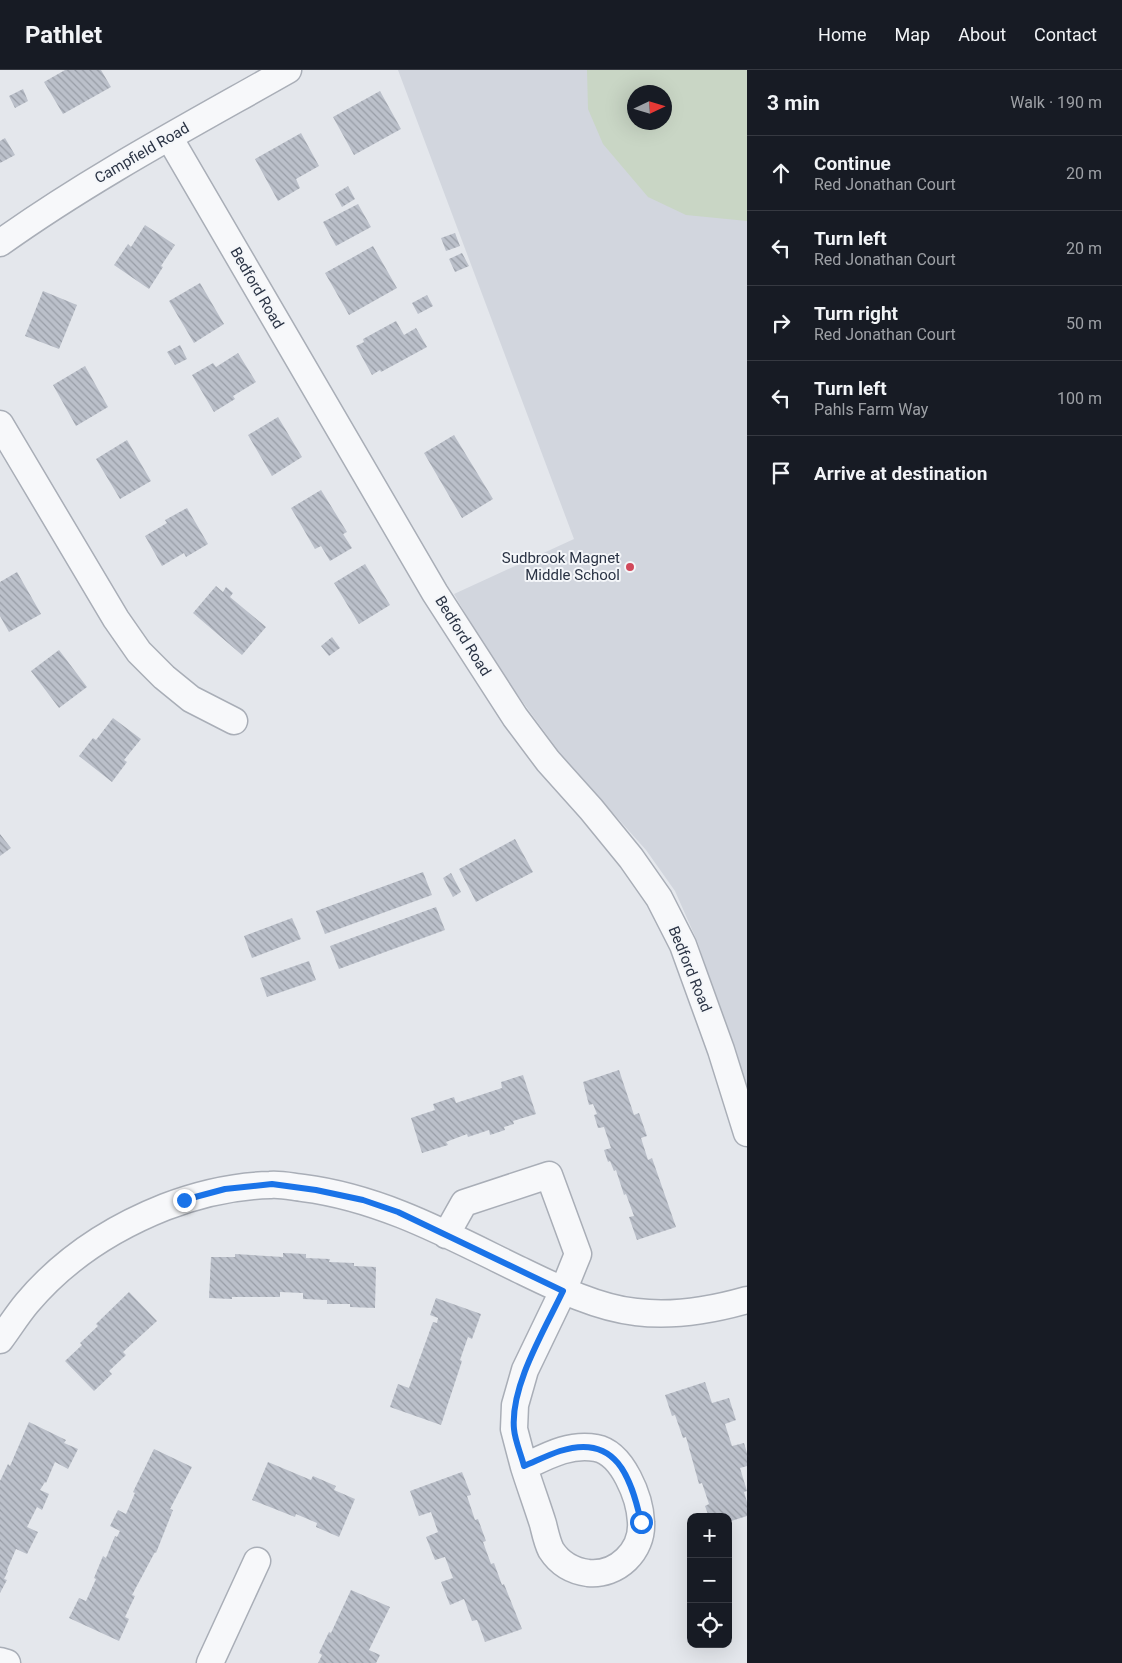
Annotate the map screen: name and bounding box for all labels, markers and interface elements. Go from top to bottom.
text: Pathlet [25,21,102,49]
text: Home [818,24,867,45]
text: Map [895,24,930,45]
text: About [958,24,1006,45]
text: Contact [1034,24,1097,45]
north arrow [627,85,672,130]
text: 3 min [767,91,820,115]
text: Walk · 190 m [1010,93,1102,112]
street label: Campfield Road [92,119,192,187]
text: Continue [814,152,891,175]
icon: ahead [767,159,795,187]
text: 20 m [1066,164,1102,183]
text: Red Jonathan Court [814,175,956,194]
text: Turn left [814,227,887,250]
icon: left [767,234,795,262]
text: 20 m [1066,239,1102,258]
street label: Bedford Road [226,244,288,332]
text: Red Jonathan Court [814,250,956,269]
text: Turn right [814,302,898,325]
icon: right [767,309,795,337]
text: 50 m [1066,314,1102,333]
text: Red Jonathan Court [814,325,956,344]
text: Turn left [814,377,887,400]
icon: left [767,384,795,412]
text: 100 m [1057,389,1102,408]
text: Pahls Farm Way [814,400,928,419]
icon: arrive [767,459,795,487]
text: Arrive at destination [814,462,987,485]
place label: Sudbrook Magnet Middle School [502,549,620,584]
marker: Sudbrook Magnet Middle School [624,561,636,573]
street label: Bedford Road [431,593,495,679]
street label: Bedford Road [665,923,715,1015]
route end [173,1189,196,1212]
route start [630,1511,653,1534]
map controls [687,1513,732,1648]
button: + [687,1513,732,1558]
button: − [687,1558,732,1603]
button: locate [687,1603,732,1648]

